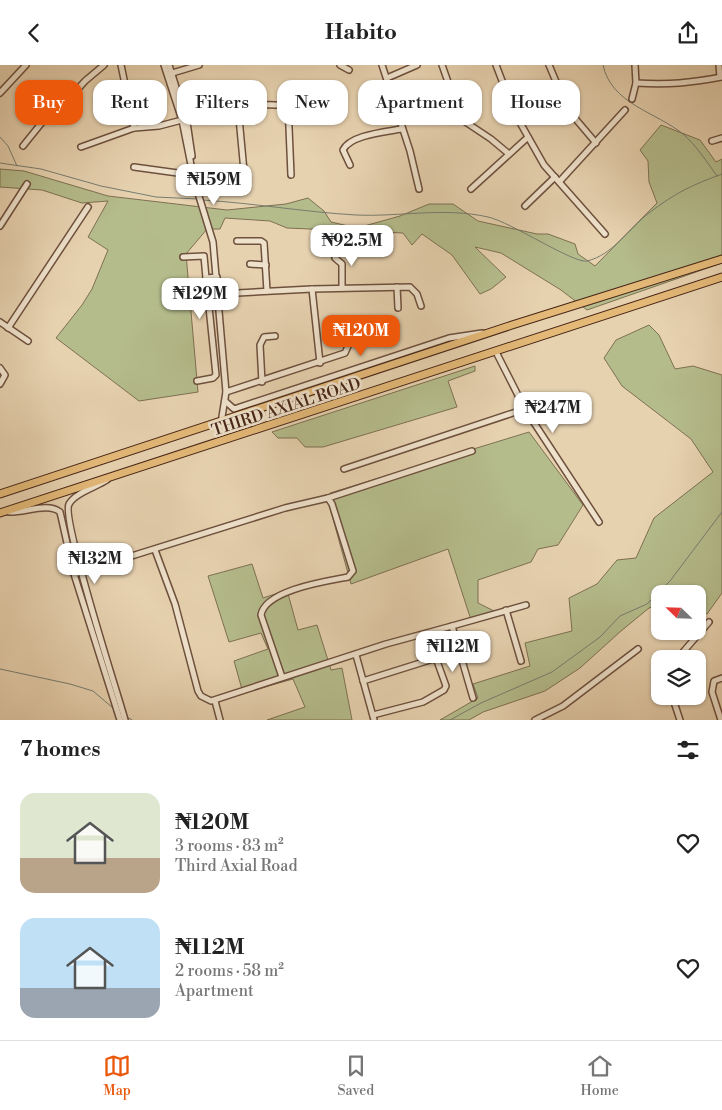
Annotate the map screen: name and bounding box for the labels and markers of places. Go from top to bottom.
pin: ₦159M [179,163,249,206]
pin: ₦92.5M [311,225,393,267]
pin: ₦129M [165,277,235,320]
pin: ₦120M [326,315,396,357]
pin: ₦247M [518,391,588,434]
pin: ₦132M [60,543,130,585]
pin: ₦112M [418,631,488,673]

